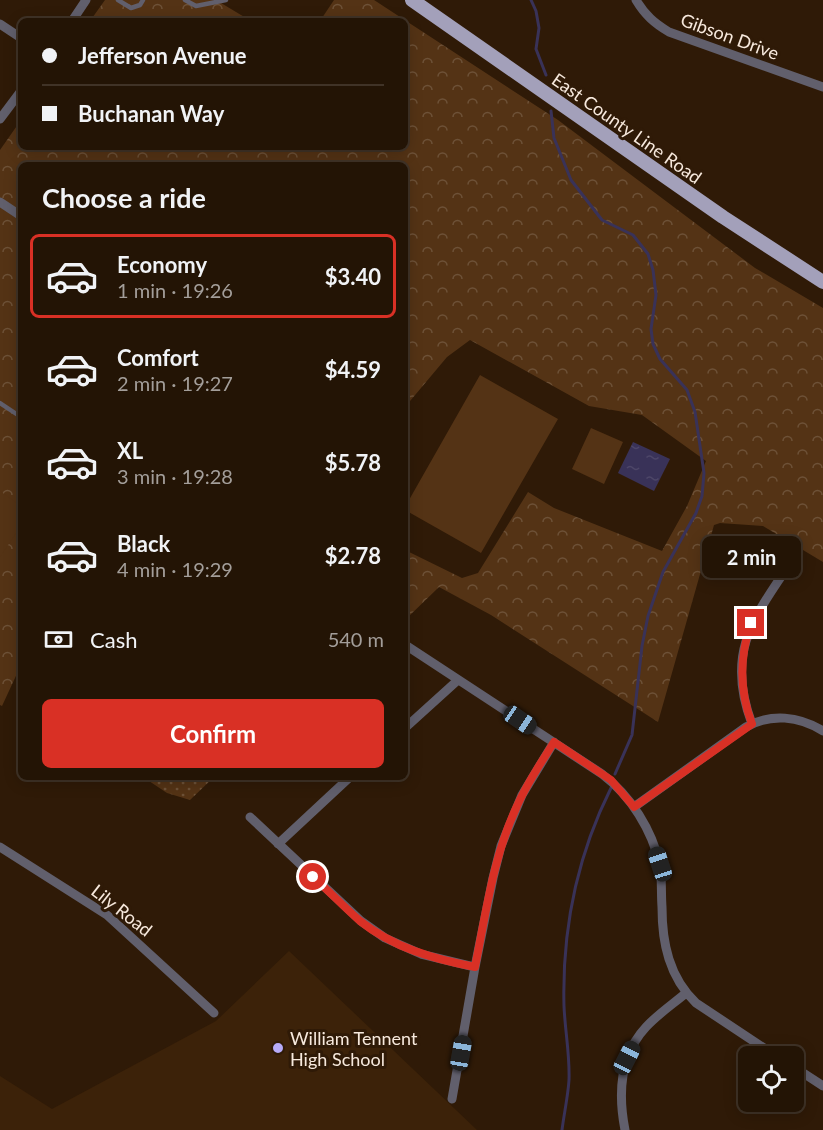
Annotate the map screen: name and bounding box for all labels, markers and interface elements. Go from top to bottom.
street label: Gibson Drive [678,8,782,64]
text: Jefferson Avenue [78,42,247,69]
street label: East County Line Road [548,68,706,188]
text: Buchanan Way [78,100,224,127]
text: Choose a ride [42,181,206,214]
icon: car [45,249,99,303]
text: Economy [117,251,207,278]
text: $3.40 [325,263,381,290]
text: 1 min · 19:26 [117,278,233,302]
icon: car [45,342,99,396]
text: Comfort [117,344,199,371]
text: $4.59 [325,356,381,383]
text: 2 min · 19:27 [117,371,233,395]
icon: car [45,435,99,489]
text: XL [117,437,143,464]
text: $5.78 [325,449,381,476]
text: 3 min · 19:28 [117,464,233,488]
icon: car [45,528,99,582]
text: Black [117,530,170,557]
callout: 2 min [702,536,801,578]
text: $2.78 [325,542,381,569]
text: 2 min [727,545,776,569]
text: 4 min · 19:29 [117,557,233,581]
route end [737,609,764,636]
icon: cash [42,623,75,656]
text: Cash [90,626,137,653]
text: 540 m [328,627,384,651]
button: Confirm [42,699,384,768]
car [500,702,540,738]
car [646,844,674,884]
route start [299,863,326,890]
street label: Lily Road [87,879,157,941]
place label: William Tennent High School [290,1027,418,1070]
car [449,1034,473,1072]
car [611,1038,643,1078]
marker: William Tennent High School [271,1041,285,1055]
map controls [738,1046,804,1112]
button: locate [738,1046,804,1112]

